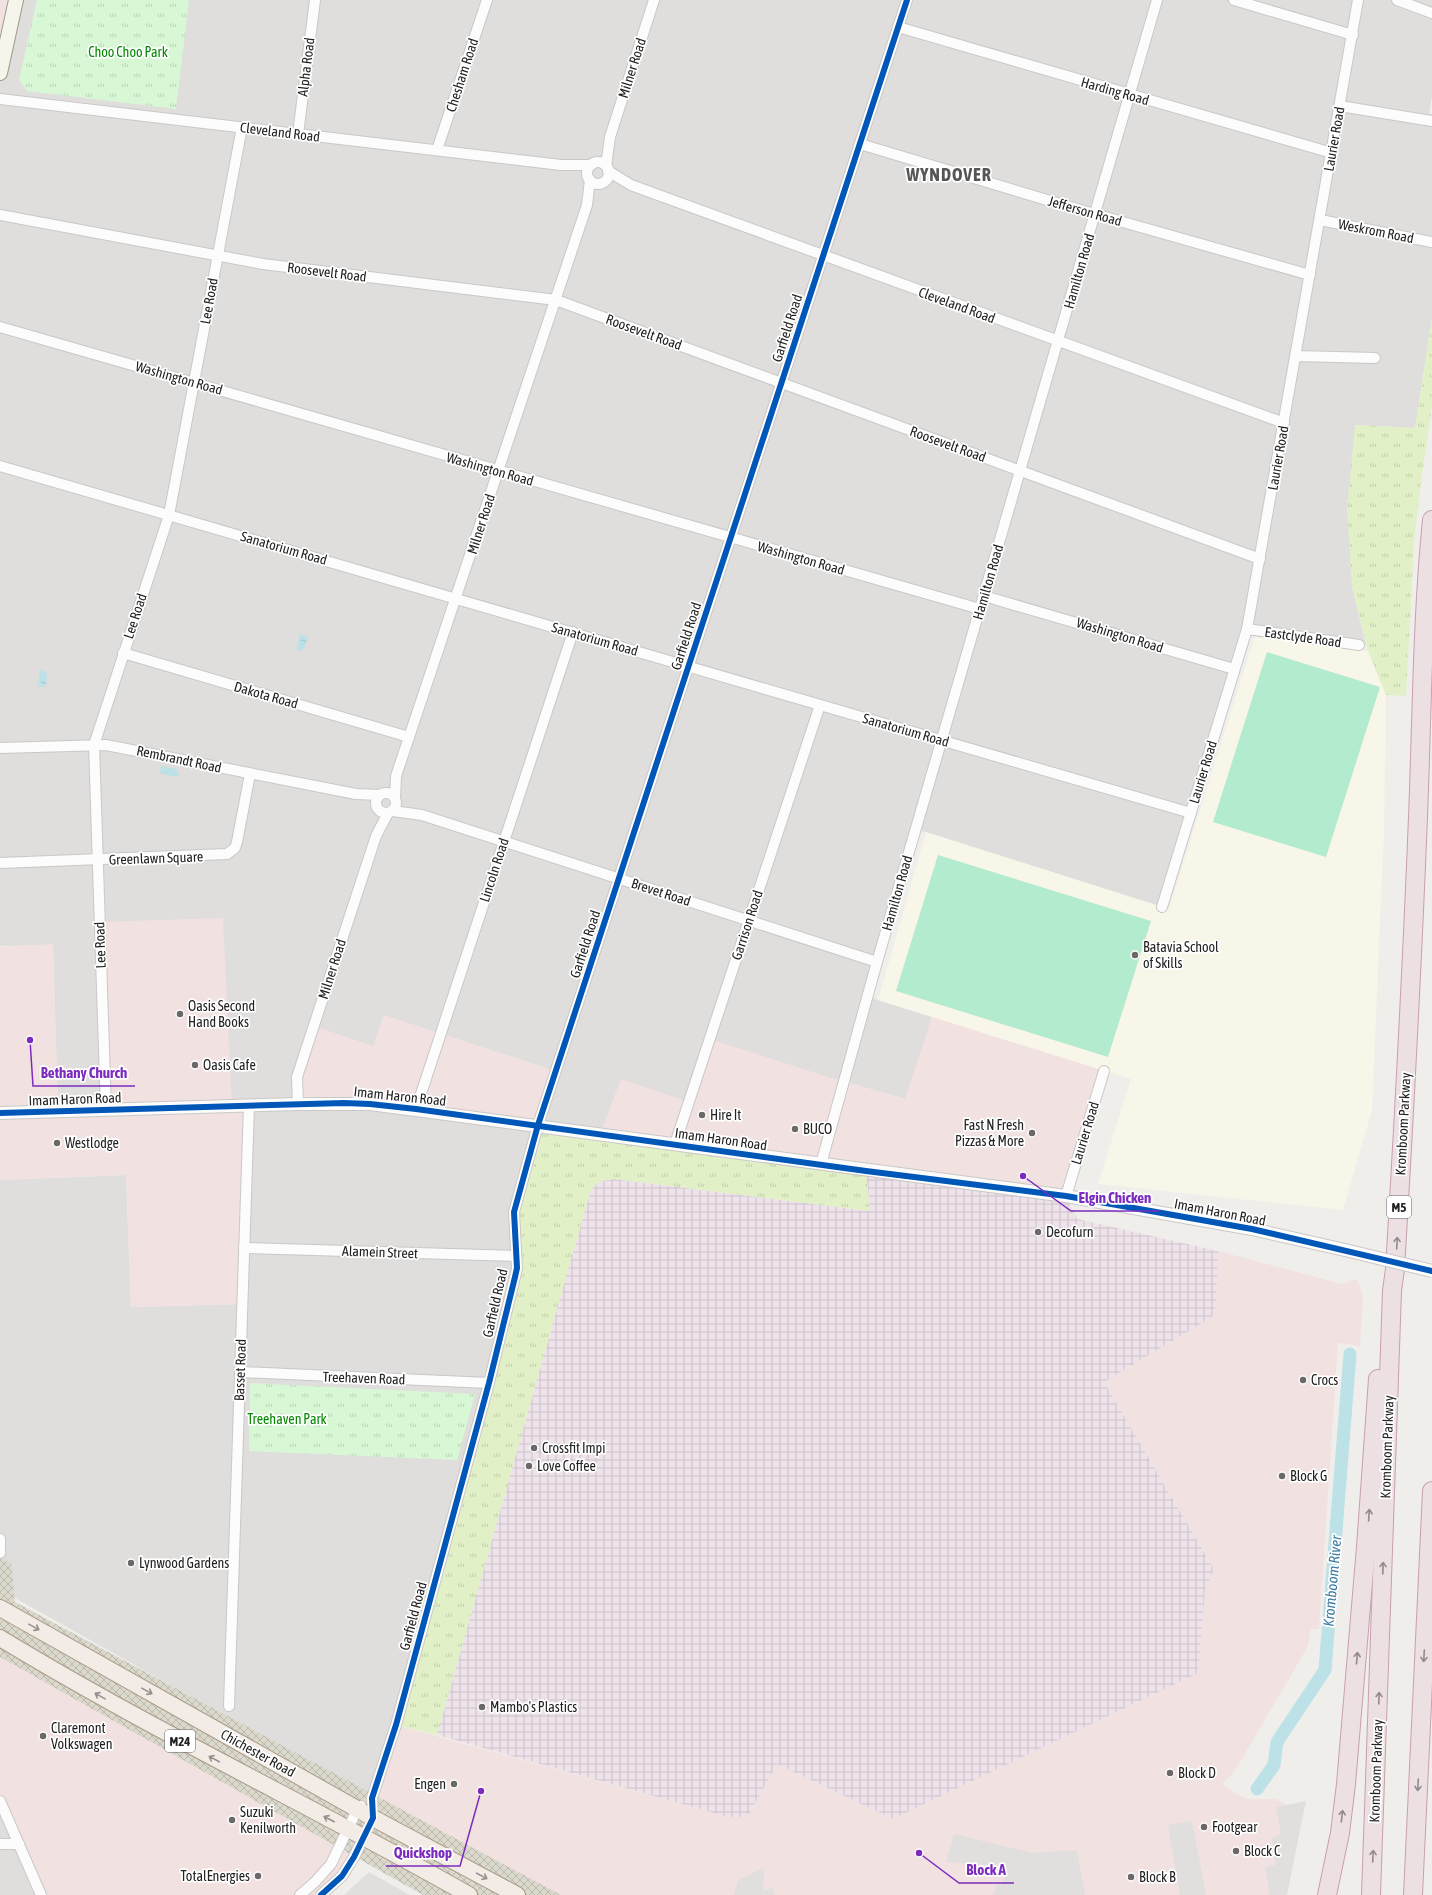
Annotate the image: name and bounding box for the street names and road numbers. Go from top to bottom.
street label: Chesham Road [443,36,481,114]
street label: Milner Road [615,36,649,100]
street label: Alpha Road [294,37,318,97]
street label: Harding Road [1079,74,1151,108]
street label: Laurier Road [1320,106,1348,172]
street label: Cleveland Road [239,119,321,145]
street label: Jefferson Road [1046,193,1124,229]
street label: Weskrom Road [1337,216,1415,246]
street label: Hamilton Road [1061,232,1097,310]
street label: Roosevelt Road [286,259,368,285]
street label: Lee Road [197,277,221,325]
street label: Cleveland Road [916,284,998,326]
street label: Garfield Road [769,292,805,364]
street label: Roosevelt Road [604,311,684,353]
street label: Washington Road [134,358,224,398]
street label: Roosevelt Road [908,423,988,465]
street label: Laurier Road [1264,425,1292,491]
street label: Washington Road [445,449,535,489]
street label: Milner Road [464,492,498,556]
street label: Sanatorium Road [239,528,329,568]
street label: Washington Road [756,538,846,578]
street label: Hamilton Road [970,543,1006,621]
street label: Lee Road [120,591,150,641]
street label: Garfield Road [668,600,704,672]
street label: Washington Road [1075,614,1165,656]
street label: Sanatorium Road [550,619,640,659]
street label: Eastclyde Road [1264,624,1342,650]
street label: Dakota Road [232,678,300,712]
street label: Sanatorium Road [861,710,951,750]
street label: Laurier Road [1186,738,1220,806]
street label: Rembrandt Road [135,742,223,776]
street label: Lincoln Road [476,836,512,904]
street label: Greenlawn Square [108,848,204,868]
street label: Hamilton Road [879,854,915,932]
street label: Brevet Road [629,875,693,909]
street label: Garrison Road [728,888,766,962]
street label: Garfield Road [567,908,603,980]
street label: Lee Road [91,921,109,969]
street label: Milner Road [315,937,349,1001]
street label: Kromboom Parkway [1392,1072,1414,1176]
street label: Imam Haron Road [353,1083,447,1109]
street label: Imam Haron Road [28,1089,122,1109]
street label: Laurier Road [1068,1099,1102,1167]
street label: Imam Haron Road [674,1125,768,1153]
street label: Imam Haron Road [1173,1195,1267,1229]
road number: M5 [1387,1196,1411,1218]
street label: Alamein Street [342,1243,418,1261]
street label: Garfield Road [479,1267,511,1339]
street label: Basset Road [231,1339,249,1401]
street label: Treehaven Road [322,1369,406,1387]
street label: Kromboom Parkway [1377,1395,1397,1499]
street label: Garfield Road [396,1580,430,1652]
street label: Kromboom Parkway [1366,1719,1386,1823]
street label: Chichester Road [218,1726,298,1780]
road number: M24 [165,1730,195,1752]

